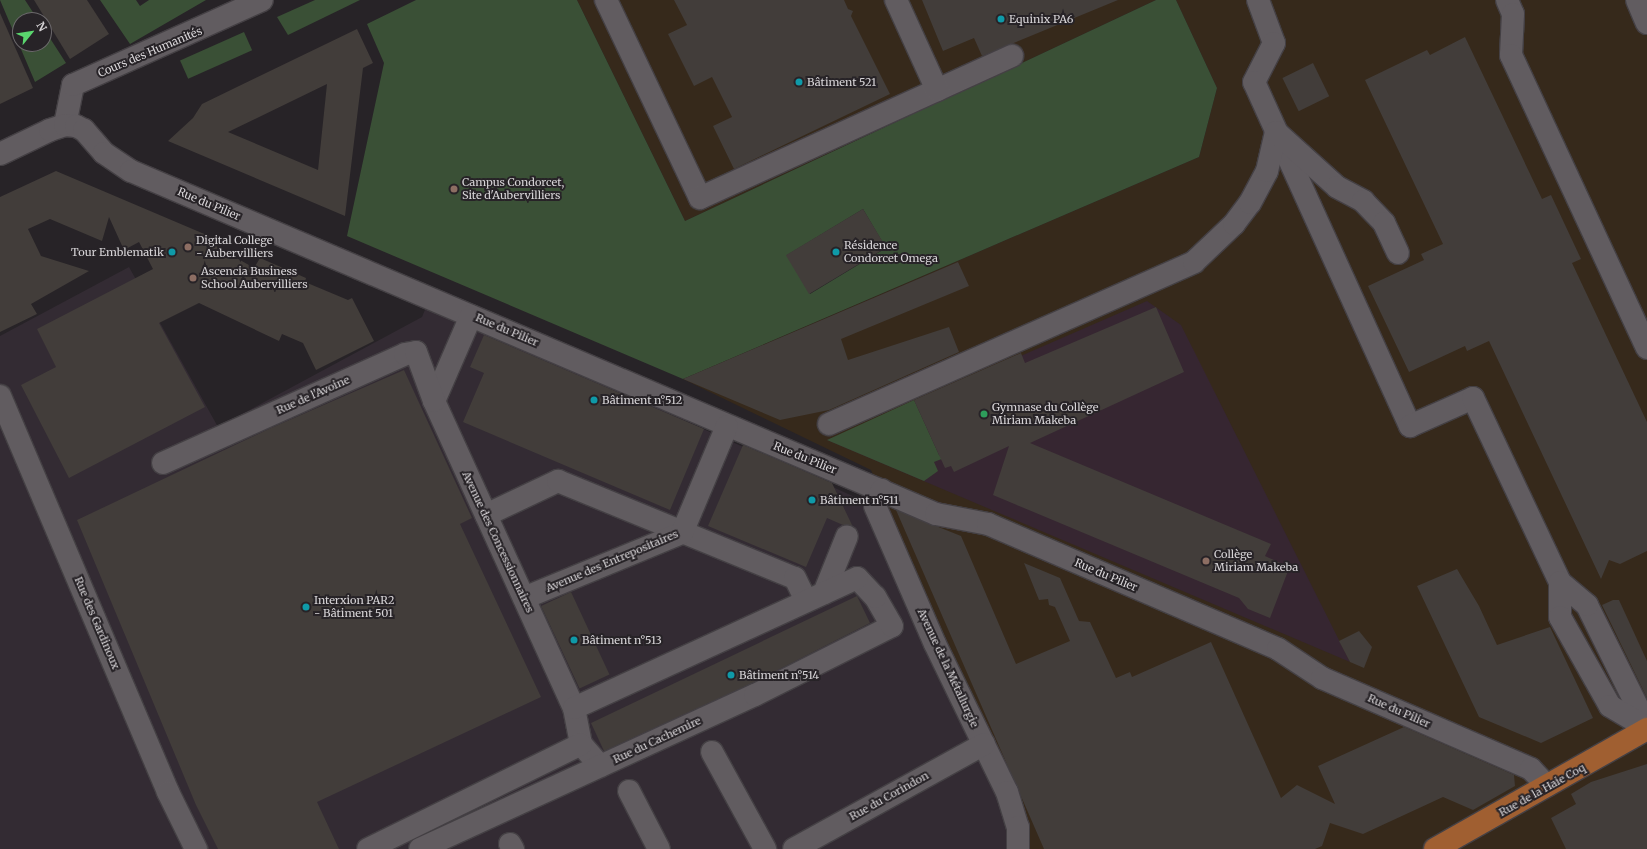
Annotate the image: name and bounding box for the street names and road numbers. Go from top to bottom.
street label: Cours des Humanités [96,24,204,80]
street label: Rue du Pilier [176,185,242,223]
street label: Rue du Pilier [474,311,540,349]
street label: Rue de l'Avoine [274,373,352,417]
street label: Rue du Pilier [771,439,839,477]
street label: Avenue des Concessionnaires [459,469,537,615]
street label: Avenue des Entrepositaires [544,527,680,595]
street label: Rue du Pilier [1073,556,1139,594]
street label: Rue des Gardinoux [72,575,122,671]
street label: Avenue de la Métallurgie [915,607,981,729]
street label: Rue du Pilier [1366,691,1432,731]
street label: Rue du Cachemire [611,714,703,766]
street label: Rue de la Haie Coq [1497,761,1587,819]
street label: Rue du Corindon [847,769,931,823]

